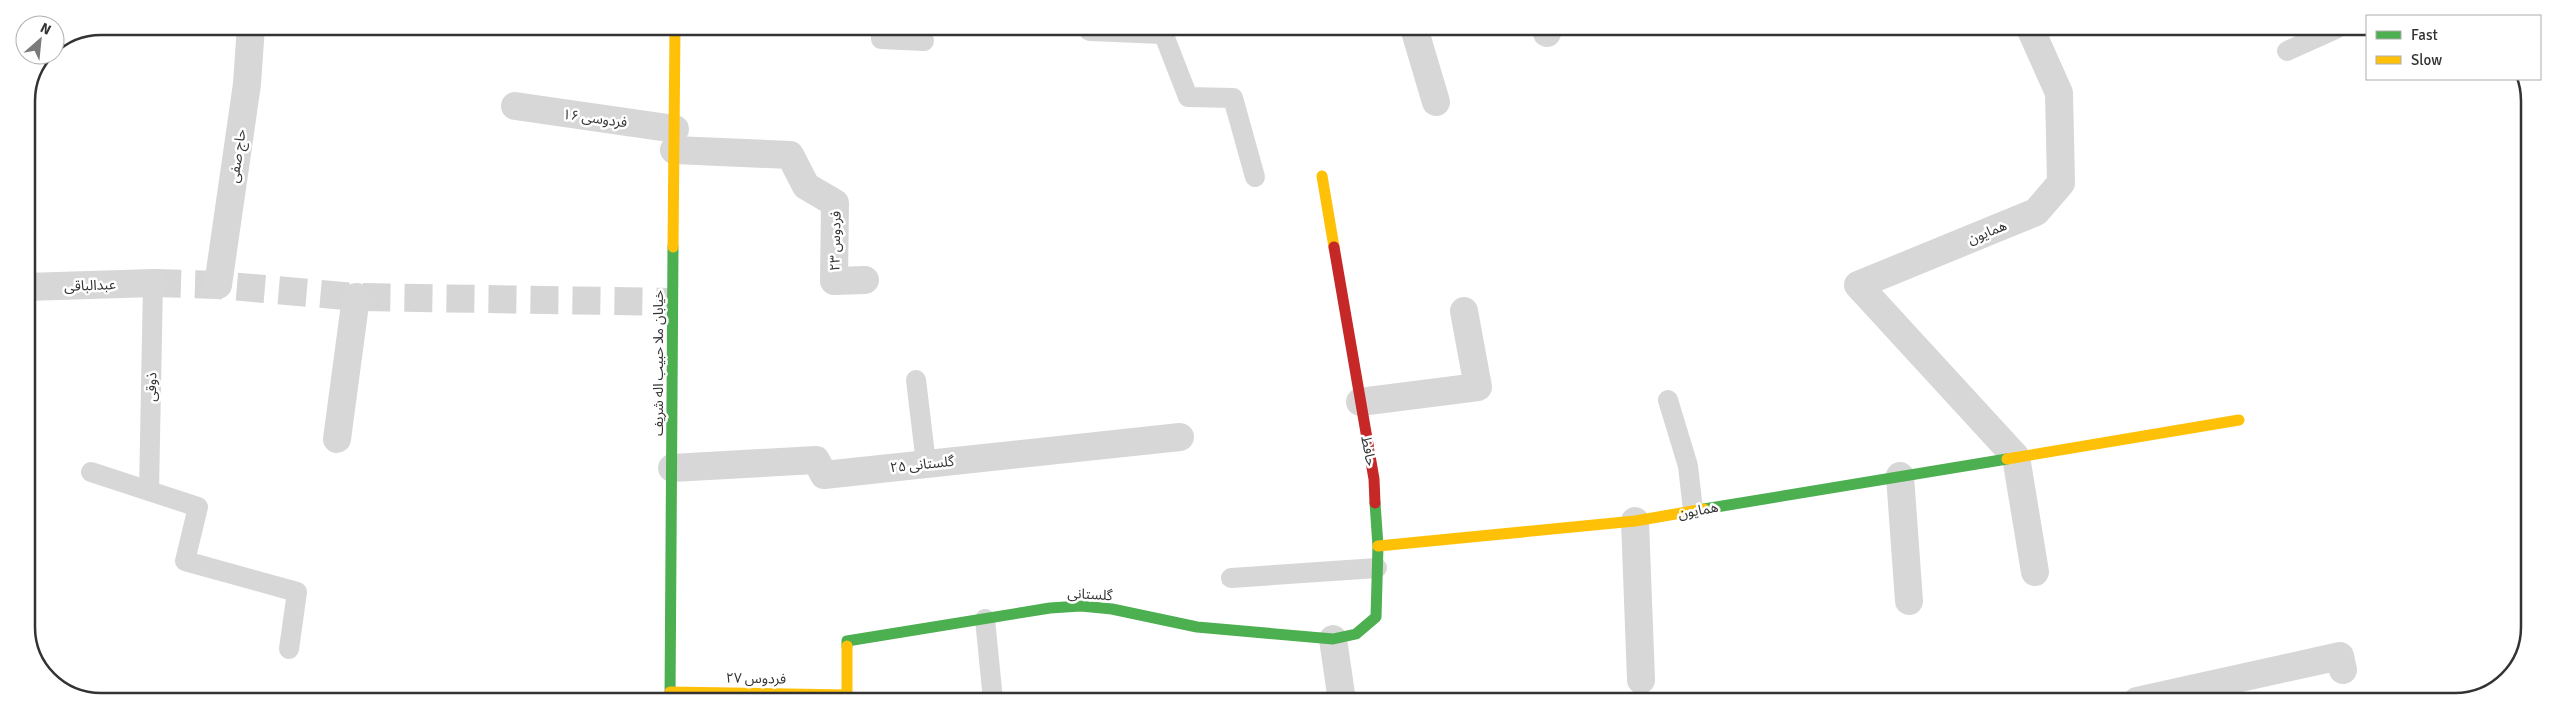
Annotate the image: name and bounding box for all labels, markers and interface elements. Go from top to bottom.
north arrow [15,15,65,65]
legend [2366,15,2541,80]
text: N [37,19,54,39]
text: Fast [2411,26,2438,44]
text: Slow [2411,51,2442,69]
street label: فردوسی ۱۶ [562,106,628,131]
street label: حاج صفی [225,128,252,184]
street label: فردوس ۲۳ [826,211,845,271]
street label: همایون [1965,217,2009,248]
street label: عبدالباقی [64,276,116,295]
street label: خیابان ملا حبیب اله شریف [650,290,667,436]
street label: ذوقی [143,372,160,402]
street label: حافظ [1357,435,1380,468]
street label: گلستانی ۲۵ [889,453,955,476]
street label: همایون [1677,499,1720,522]
street label: گلستانی [1067,585,1113,604]
street label: فردوس ۲۷ [726,669,786,688]

